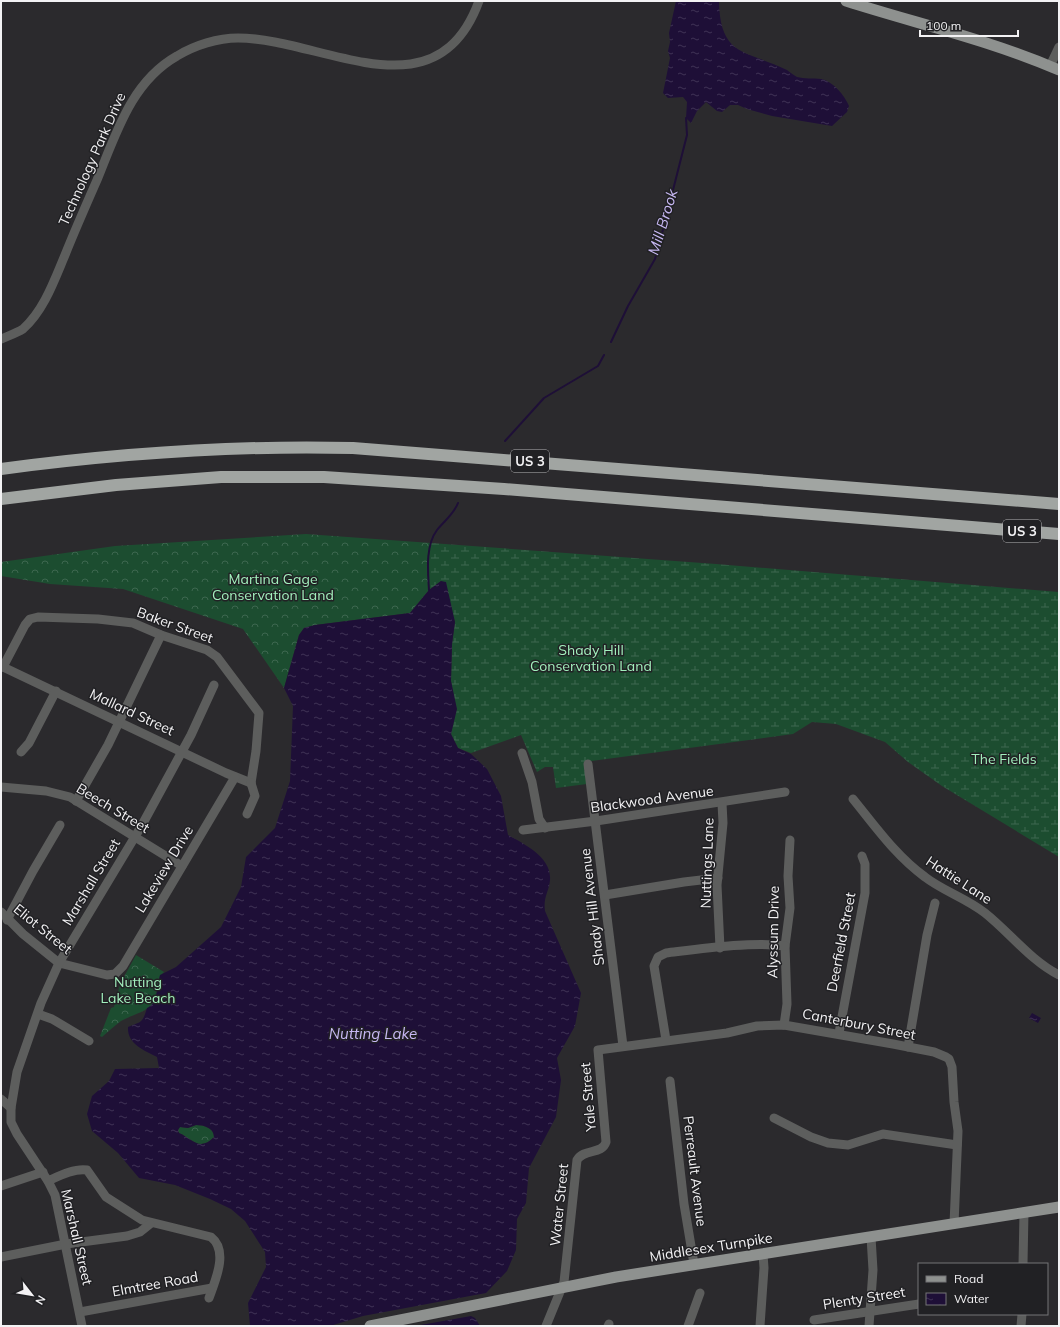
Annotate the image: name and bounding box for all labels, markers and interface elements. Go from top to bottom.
scale bar [920,12,1018,38]
text: 100 m [926,18,961,33]
street label: Technology Park Drive [54,89,130,229]
water label: Mill Brook [644,185,682,257]
road number: US 3 [511,450,549,472]
road number: US 3 [1003,520,1041,542]
park label: Martina Gage Conservation Land [212,570,334,604]
street label: Baker Street [134,603,216,647]
park label: Shady Hill Conservation Land [530,641,652,675]
street label: Mallard Street [87,685,177,739]
park label: The Fields [971,750,1037,768]
street label: Beech Street [73,779,153,837]
street label: Blackwood Avenue [589,781,715,817]
street label: Nuttings Lane [696,817,718,909]
street label: Lakeview Drive [131,822,197,916]
street label: Marshall Street [58,835,124,929]
street label: Shady Hill Avenue [576,847,608,967]
street label: Hattie Lane [923,852,995,908]
street label: Alyssum Drive [763,886,783,978]
street label: Deerfield Street [823,891,859,993]
street label: Eliot Street [10,900,76,958]
park label: Nutting Lake Beach [100,973,176,1007]
street label: Canterbury Street [801,1004,917,1044]
water label: Nutting Lake [329,1024,417,1043]
street label: Yale Street [576,1062,600,1133]
street label: Perreault Avenue [679,1115,711,1227]
street label: Water Street [546,1163,572,1247]
street label: Marshall Street [57,1187,97,1287]
street label: Middlesex Turnpike [648,1228,774,1266]
legend [918,1263,1048,1315]
street label: Elmtree Road [111,1268,199,1300]
text: Road [954,1271,983,1286]
north arrow [12,1275,52,1315]
street label: Plenty Street [822,1283,907,1313]
text: Water [954,1291,990,1306]
text: N [32,1293,49,1307]

